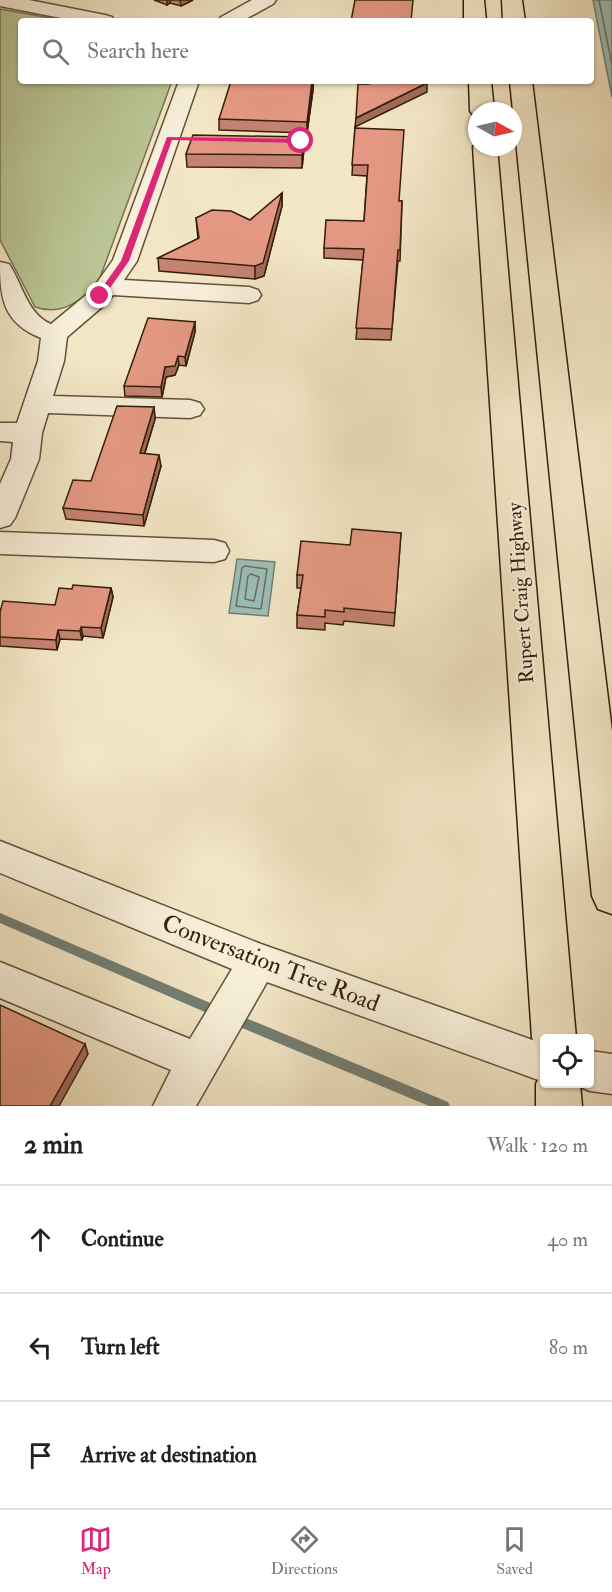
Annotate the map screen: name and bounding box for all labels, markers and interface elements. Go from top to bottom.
search box [18,18,594,84]
icon: search [39,35,72,68]
text: Search here [87,37,189,65]
north arrow [468,102,522,156]
route start [287,127,313,153]
route end [86,282,112,308]
street label: Rupert Craig Highway [502,500,540,684]
street label: Conversation Tree Road [158,908,384,1019]
map controls [540,1034,594,1088]
button: locate [540,1034,594,1088]
text: 2 min [24,1129,83,1161]
text: Walk · 120 m [487,1133,588,1158]
icon: ahead [24,1223,57,1256]
text: Continue [81,1225,164,1253]
text: 40 m [547,1227,588,1252]
icon: left [24,1331,57,1364]
text: Turn left [81,1333,160,1361]
text: 80 m [549,1335,588,1360]
icon: arrive [24,1439,57,1472]
text: Arrive at destination [81,1441,257,1469]
tab: Map [79,1523,112,1579]
tab: Directions [271,1523,338,1579]
tab: Saved [496,1523,533,1579]

